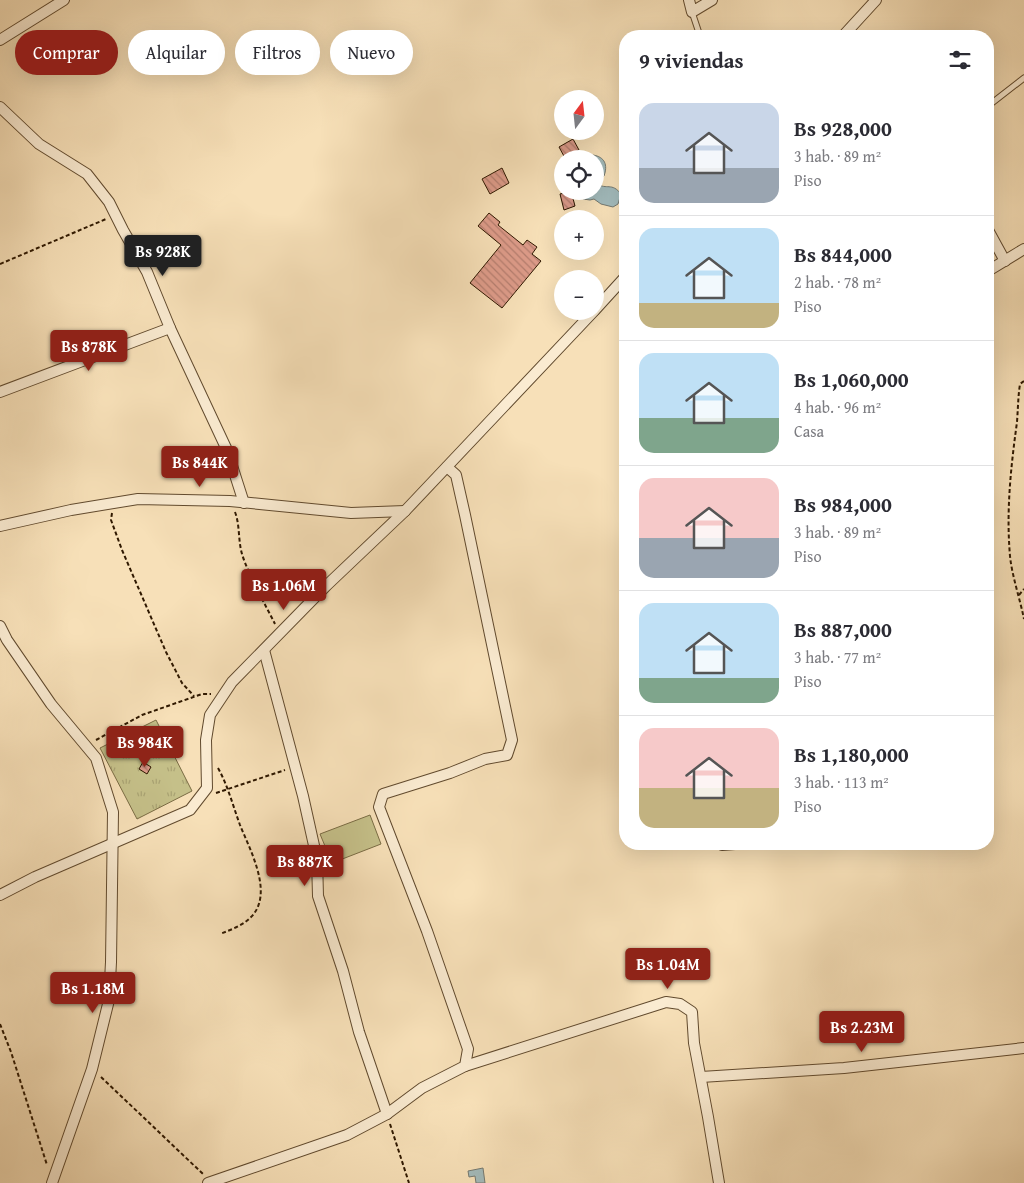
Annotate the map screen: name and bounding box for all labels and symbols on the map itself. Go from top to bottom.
north arrow [554,90,604,140]
pin: Bs 928K [117,234,209,277]
pin: Bs 878K [43,330,135,372]
pin: Bs 844K [154,446,246,488]
pin: Bs 1.06M [232,568,336,611]
pin: Bs 984K [99,726,191,768]
pin: Bs 887K [259,844,351,887]
pin: Bs 1.04M [616,948,720,990]
pin: Bs 1.18M [41,972,145,1014]
pin: Bs 2.23M [810,1010,914,1053]

